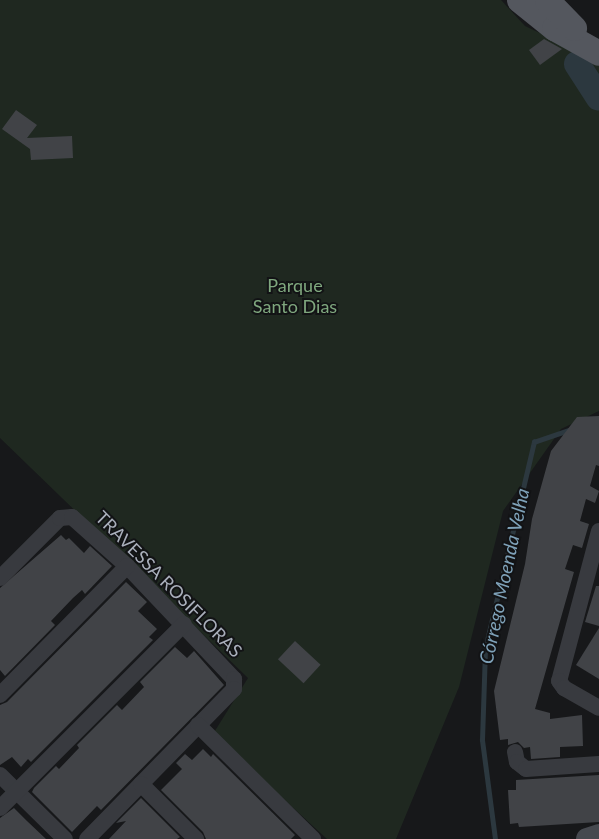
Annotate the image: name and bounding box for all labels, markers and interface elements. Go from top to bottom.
park label: Parque Santo Dias [253,275,337,318]
water label: Córrego Moenda Velha [474,486,534,666]
street label: TRAVESSA ROSIFLORAS [91,506,247,662]

